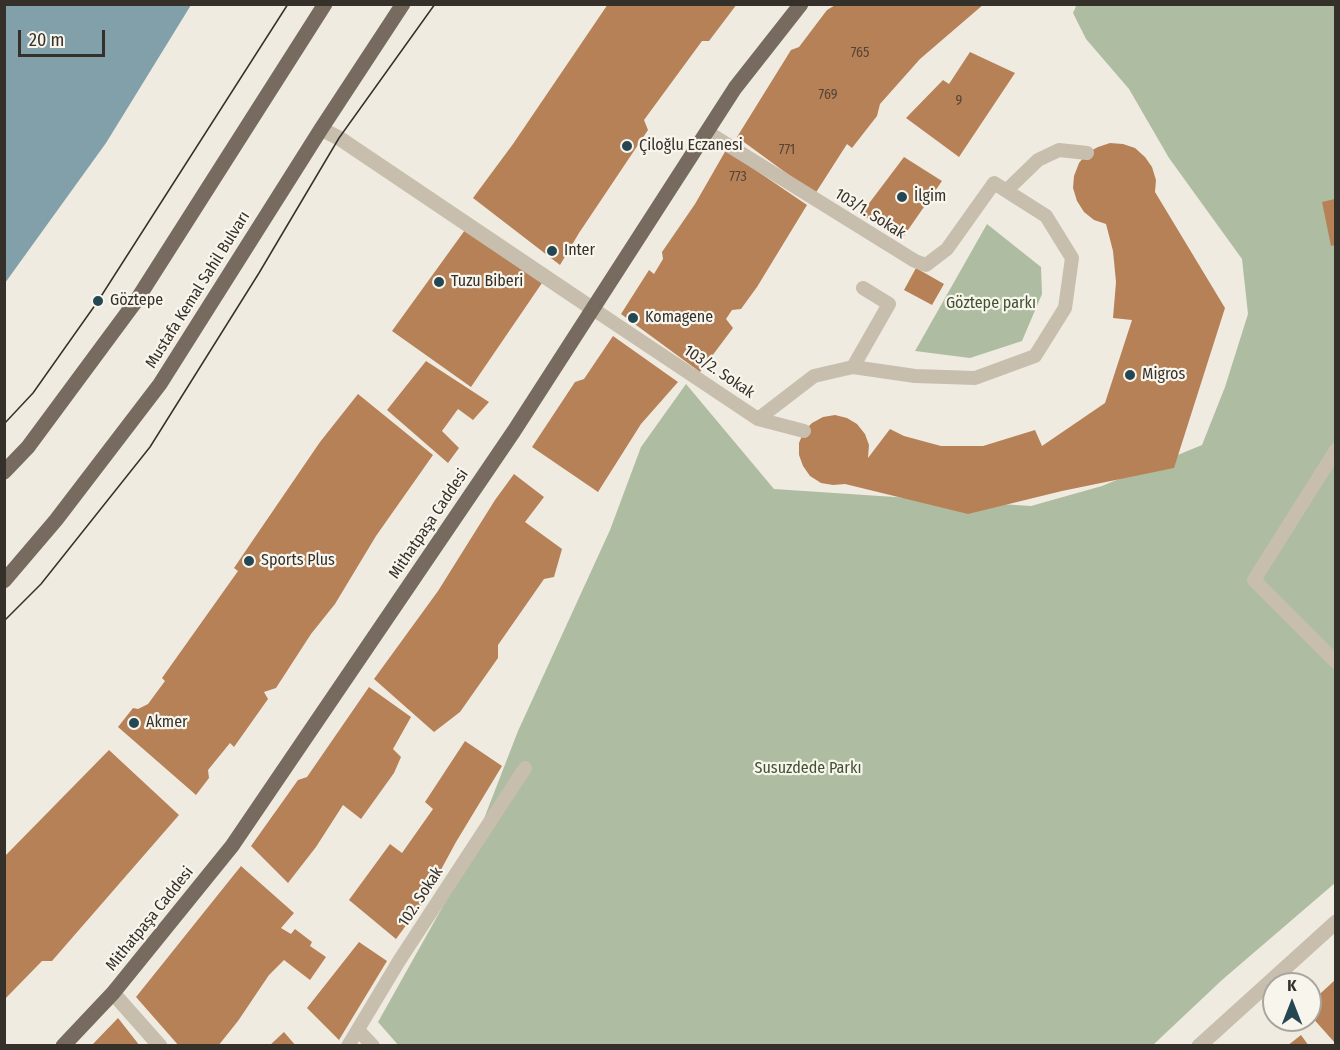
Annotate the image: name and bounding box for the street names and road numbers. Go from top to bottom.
street label: 103/1. Sokak [831,185,909,243]
street label: Mustafa Kemal Sahil Bulvarı [142,208,254,372]
street label: 103/2. Sokak [680,341,758,403]
street label: Mithatpaşa Caddesi [385,465,473,583]
street label: Mithatpaşa Caddesi [102,863,198,975]
street label: 102. Sokak [395,863,447,931]

